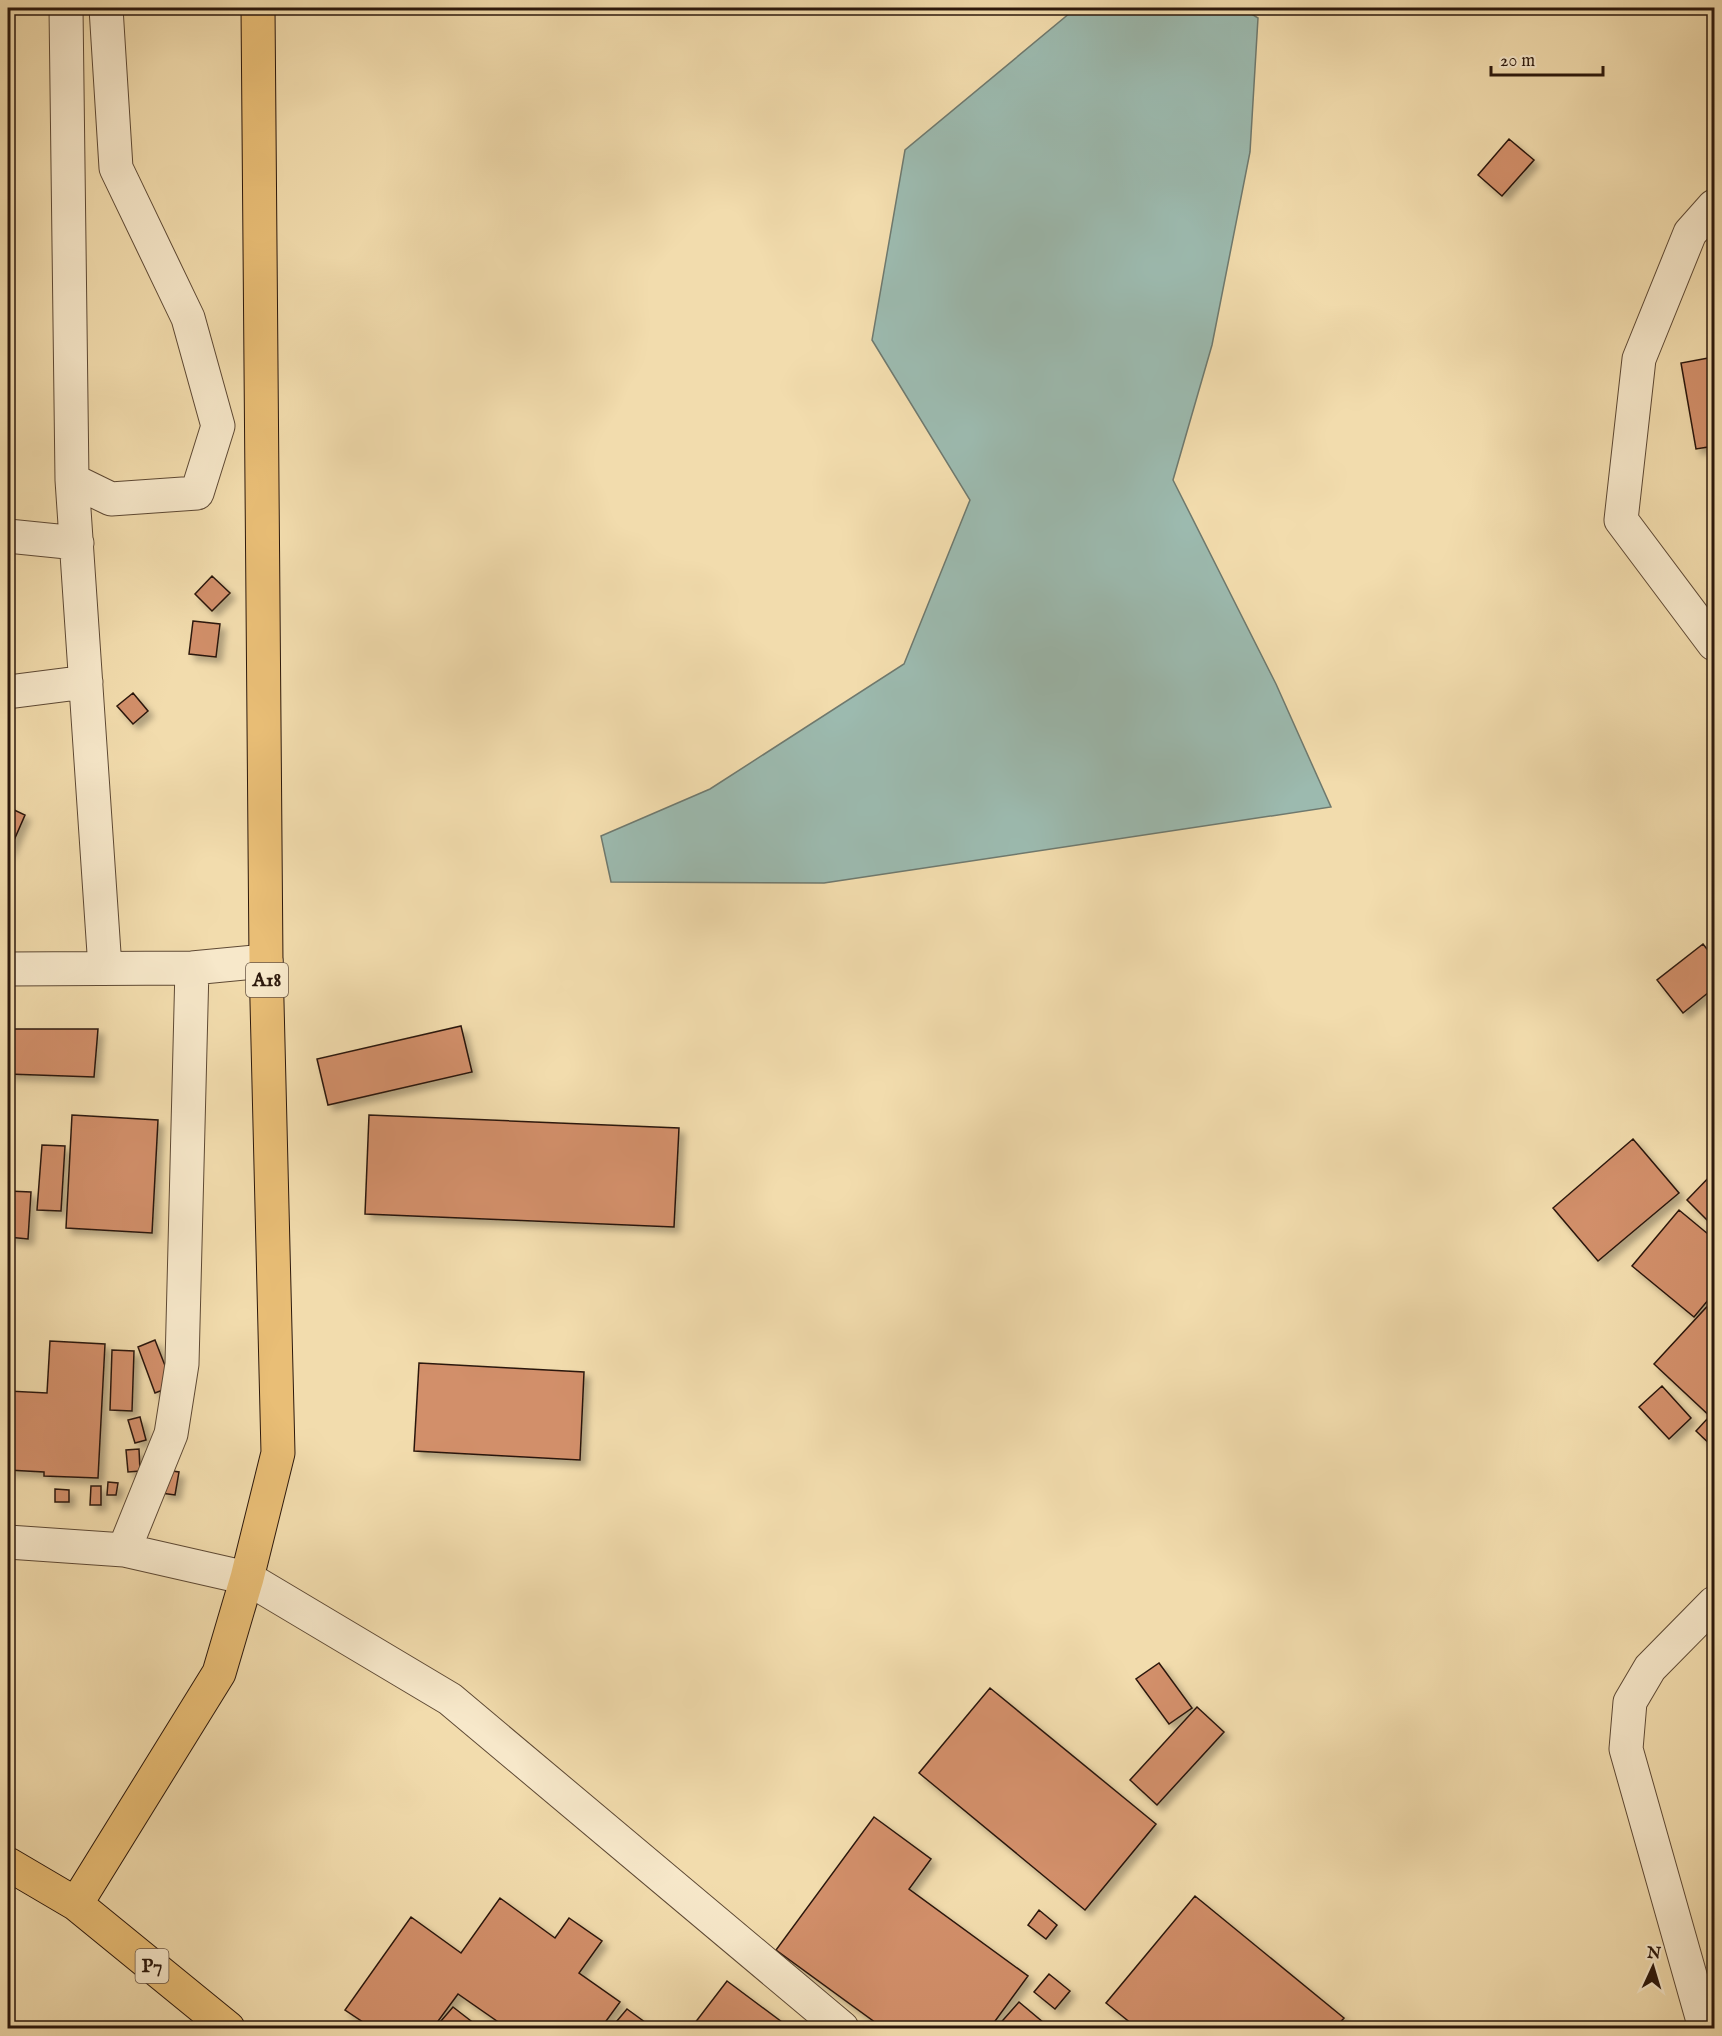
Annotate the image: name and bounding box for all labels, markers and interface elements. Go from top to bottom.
scale bar [1491,39,1604,77]
text: 20 m [1500,50,1535,73]
road number: A18 [246,963,288,997]
north arrow [1623,1937,1683,1997]
text: N [1645,1944,1662,1965]
road number: P7 [136,1949,168,1983]

